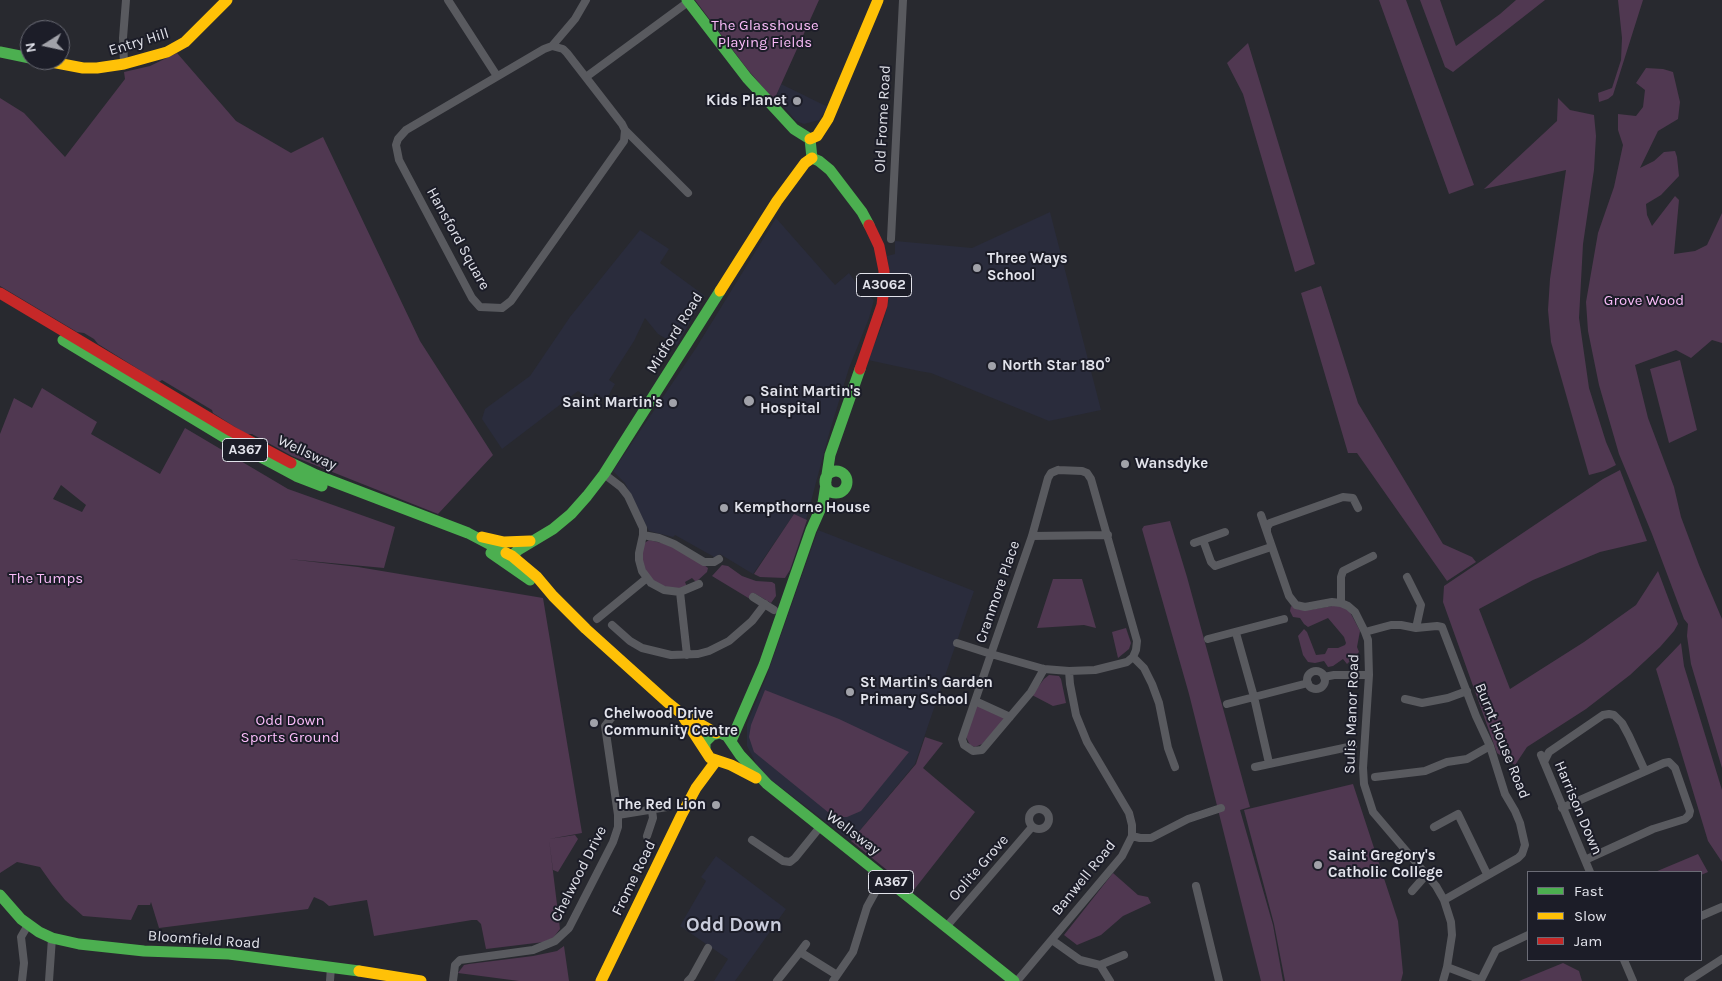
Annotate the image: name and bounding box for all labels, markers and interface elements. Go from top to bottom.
park label: The Glasshouse Playing Fields [711,17,819,52]
north arrow [20,20,70,70]
street label: Entry Hill [107,24,171,60]
text: N [21,41,40,54]
street label: Old Frome Road [871,65,895,173]
place label: Kids Planet [706,92,787,110]
marker: Kids Planet [791,95,803,107]
street label: Hansford Square [422,185,494,293]
place label: Three Ways School [987,250,1068,285]
marker: Three Ways School [971,262,983,274]
road number: A3062 [856,274,912,296]
street label: Midford Road [643,289,707,377]
park label: Grove Wood [1604,292,1684,310]
place label: North Star 180° [1002,357,1110,375]
marker: North Star 180° [986,360,998,372]
place label: Saint Martin's Hospital [760,383,861,418]
place label: Saint Martin's [562,394,663,412]
marker: Saint Martin's Hospital [742,394,756,408]
marker: Saint Martin's [667,397,679,409]
street label: Wellsway [275,432,339,474]
road number: A367 [222,438,268,462]
place label: Wansdyke [1135,455,1208,473]
marker: Wansdyke [1119,458,1131,470]
place label: Kempthorne House [734,499,870,517]
marker: Kempthorne House [718,502,730,514]
street label: Cranmore Place [972,538,1024,646]
park label: The Tumps [9,570,83,588]
street label: Sulis Manor Road [1341,654,1363,774]
place label: St Martin's Garden Primary School [860,674,993,709]
street label: Burnt House Road [1471,681,1533,801]
marker: St Martin's Garden Primary School [844,686,856,698]
place label: Chelwood Drive Community Centre [604,705,738,740]
park label: Odd Down Sports Ground [241,712,339,747]
marker: Chelwood Drive Community Centre [588,717,600,729]
street label: Harrison Down [1550,758,1606,858]
place label: The Red Lion [616,796,706,814]
marker: The Red Lion [710,799,722,811]
street label: Wellsway [822,807,884,859]
street label: Chelwood Drive [547,823,611,925]
street label: Oolite Grove [945,831,1013,905]
street label: Banwell Road [1048,837,1120,919]
street label: Frome Road [608,838,660,918]
place label: Saint Gregory's Catholic College [1328,847,1443,882]
marker: Saint Gregory's Catholic College [1312,859,1324,871]
road number: A367 [868,870,914,894]
legend [1527,871,1702,961]
text: Fast [1574,882,1603,900]
text: Slow [1574,907,1606,925]
district label: Odd Down [686,913,782,937]
street label: Bloomfield Road [147,927,261,953]
text: Jam [1574,932,1602,950]

